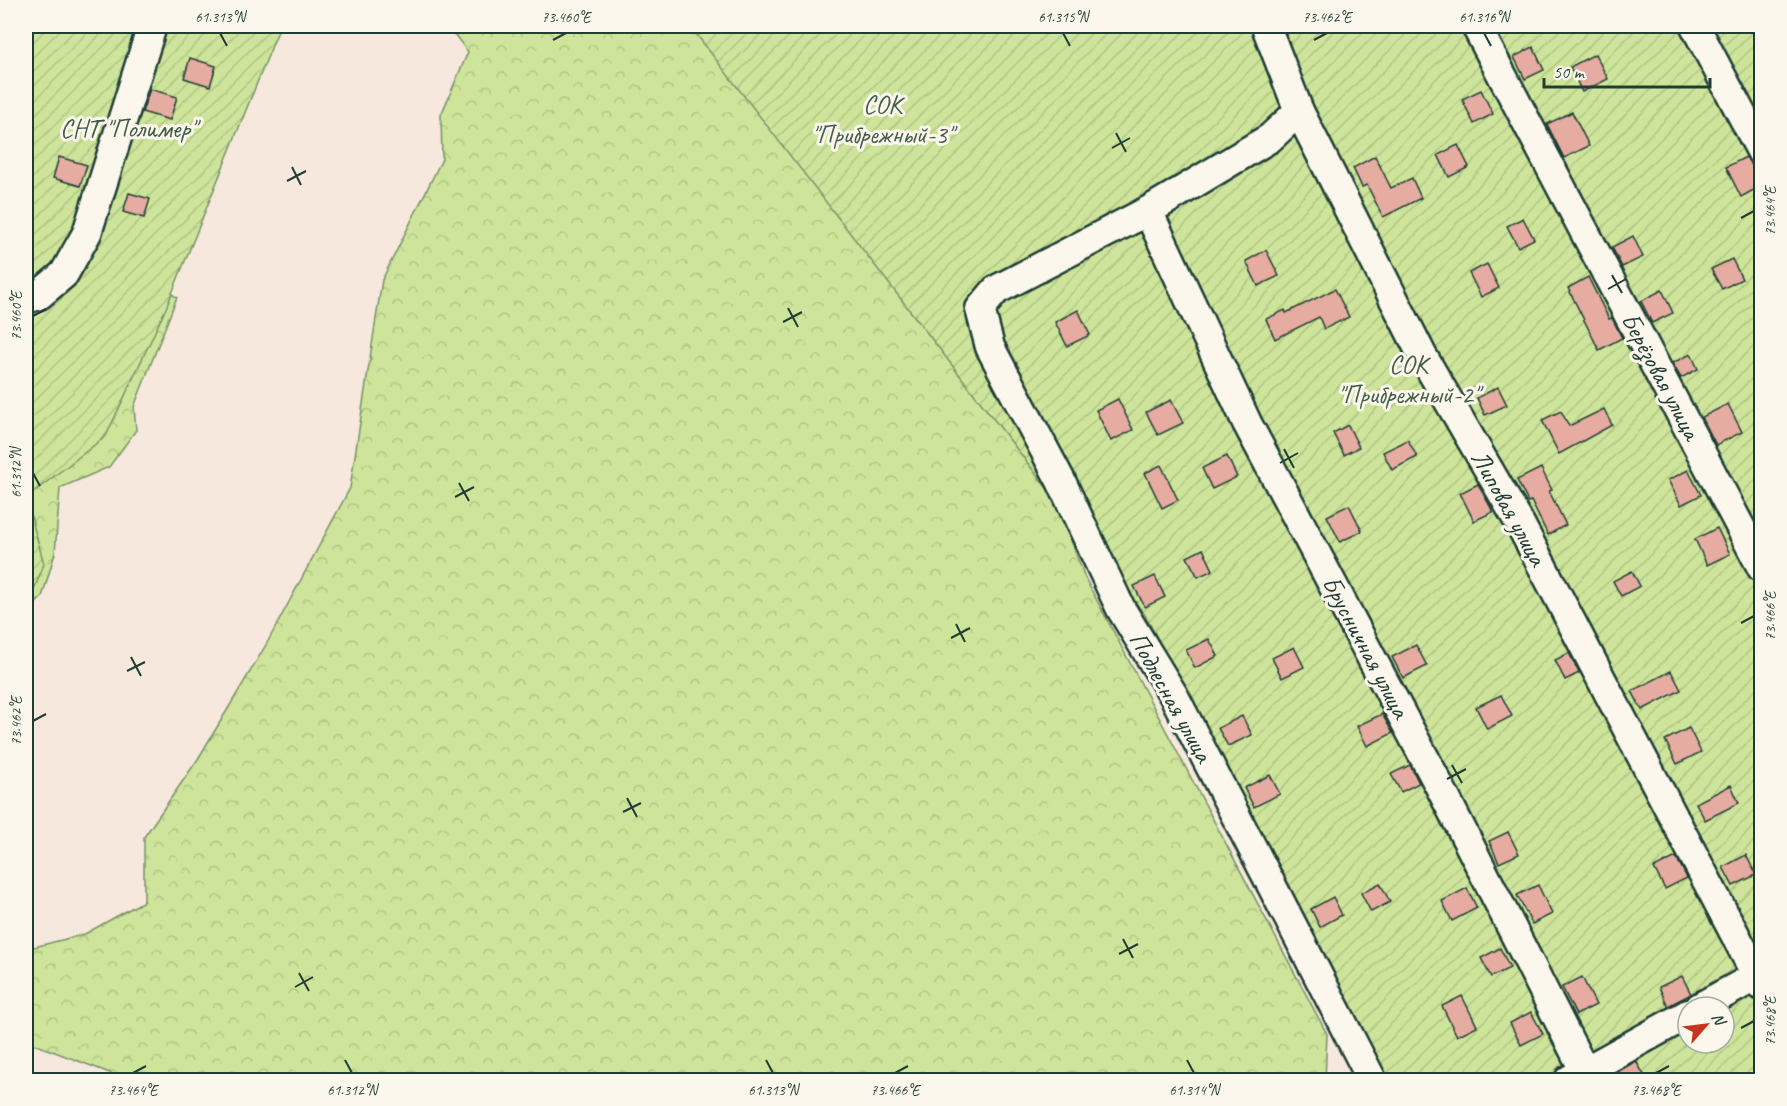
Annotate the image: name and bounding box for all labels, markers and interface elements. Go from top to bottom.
text: 61.313°N [195,8,248,27]
text: 73.460°E [542,8,593,27]
text: 61.315°N [1038,8,1091,27]
text: 73.462°E [1303,8,1354,27]
text: 61.316°N [1459,8,1512,27]
scale bar [1544,51,1710,89]
text: 50 m [1553,61,1586,83]
park label: СОК "Прибрежный-3" [811,88,958,151]
park label: СНТ "Полимер" [60,112,201,145]
text: 73.464°E [1761,184,1780,235]
text: 73.460°E [7,289,26,340]
street label: Берёзовая улица [1613,307,1709,448]
park label: СОК "Прибрежный-2" [1337,348,1484,411]
street label: Липовая улица [1464,444,1555,573]
text: 61.312°N [7,445,26,498]
street label: Брусничная улица [1315,570,1418,725]
text: 73.466°E [1761,589,1780,640]
street label: Подлесная улица [1122,626,1221,769]
text: 73.462°E [7,694,26,745]
text: 73.468°E [1761,994,1780,1045]
north arrow [1676,995,1736,1055]
text: N [1707,1009,1731,1030]
text: 73.464°E [109,1081,160,1100]
text: 61.312°N [327,1081,380,1100]
text: 61.313°N [748,1081,801,1100]
text: 73.466°E [871,1081,922,1100]
text: 61.314°N [1169,1081,1222,1100]
text: 73.468°E [1632,1081,1683,1100]

